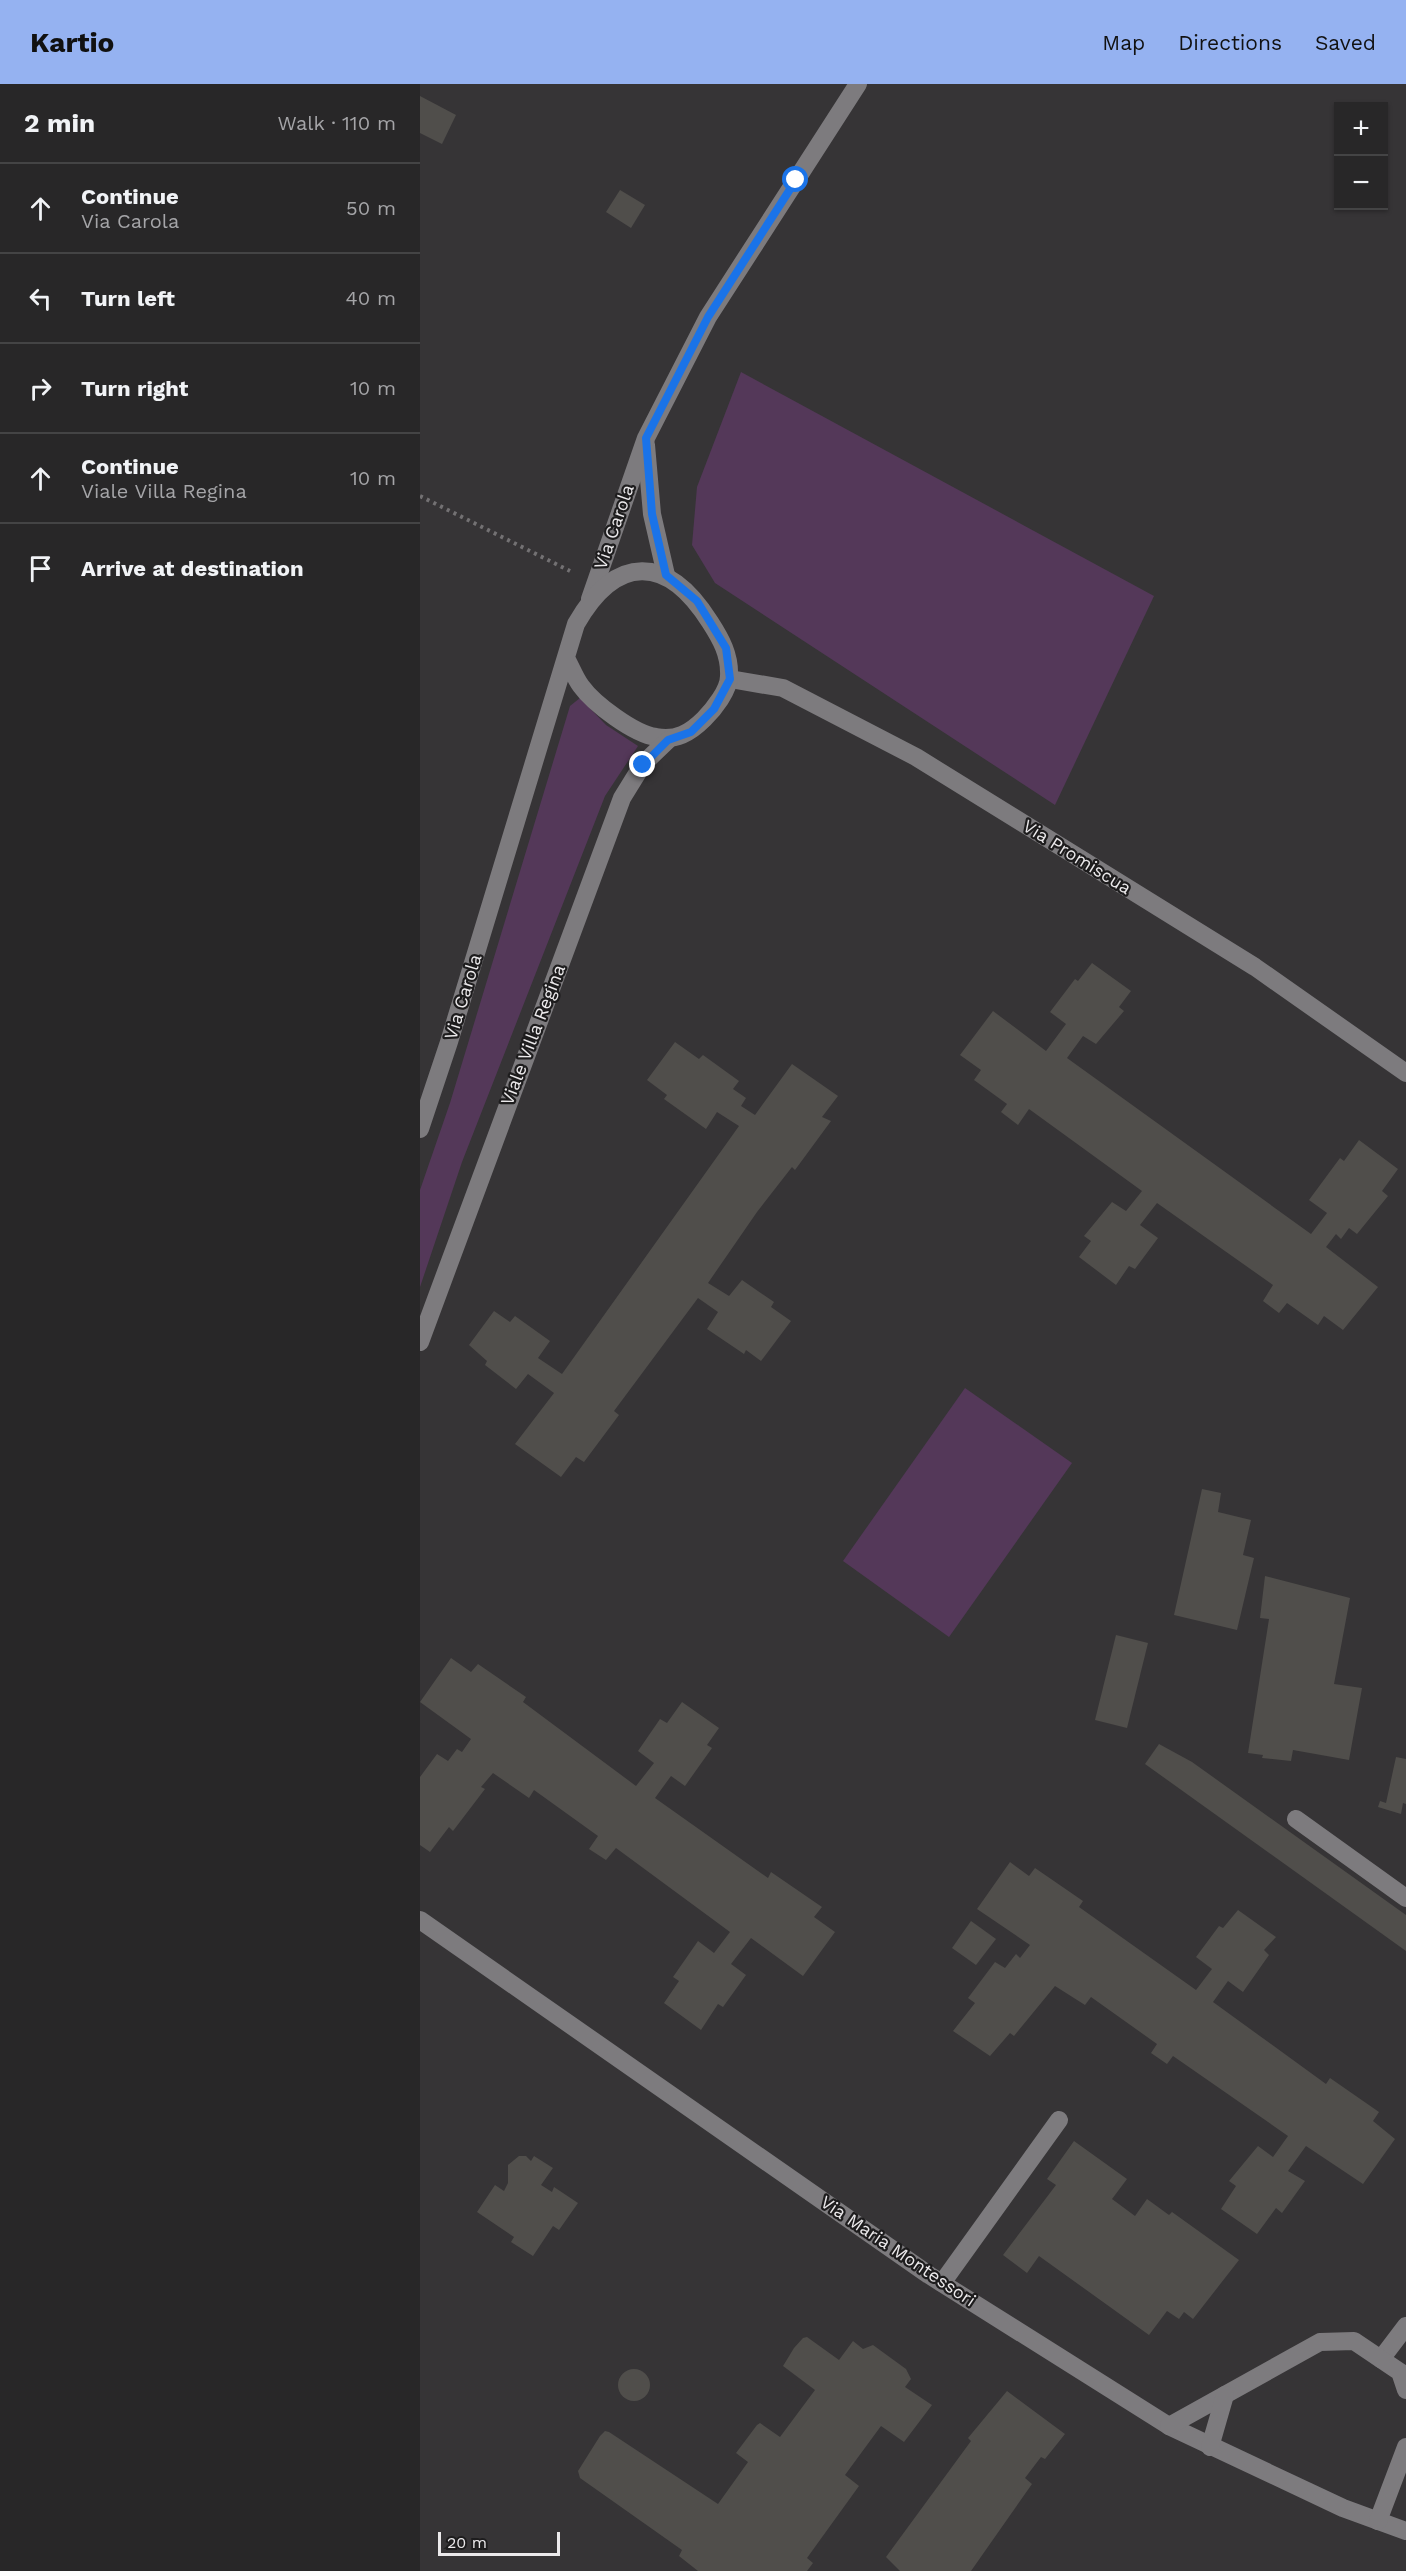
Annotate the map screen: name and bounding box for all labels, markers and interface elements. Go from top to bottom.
text: Kartio [30,26,114,59]
text: Map [1102,30,1145,55]
text: Directions [1178,30,1282,55]
text: Saved [1315,30,1376,55]
map controls [1334,102,1388,210]
button: + [1334,102,1388,156]
text: 2 min [24,108,95,138]
text: Walk · 110 m [278,111,396,135]
button: − [1334,156,1388,210]
route start [782,166,808,192]
text: Continue [81,184,179,209]
icon: ahead [24,192,57,225]
text: 50 m [346,196,396,220]
text: Via Carola [81,209,179,233]
icon: left [24,282,57,315]
text: Turn left [81,286,175,311]
text: 40 m [345,286,396,310]
icon: right [24,372,57,405]
text: Turn right [81,376,188,401]
text: 10 m [350,376,396,400]
text: Continue [81,454,179,479]
icon: ahead [24,462,57,495]
text: 10 m [350,466,396,490]
text: Viale Villa Regina [81,479,247,503]
street label: Via Carola [589,482,638,572]
icon: arrive [24,552,57,585]
text: Arrive at destination [81,556,304,581]
route end [629,751,655,777]
street label: Via Promiscua [1019,815,1135,898]
street label: Via Carola [440,951,485,1042]
street label: Viale Villa Regina [496,961,569,1108]
street label: Via Maria Montessori [817,2191,980,2310]
scale bar [438,2529,560,2556]
text: 20 m [447,2533,487,2552]

